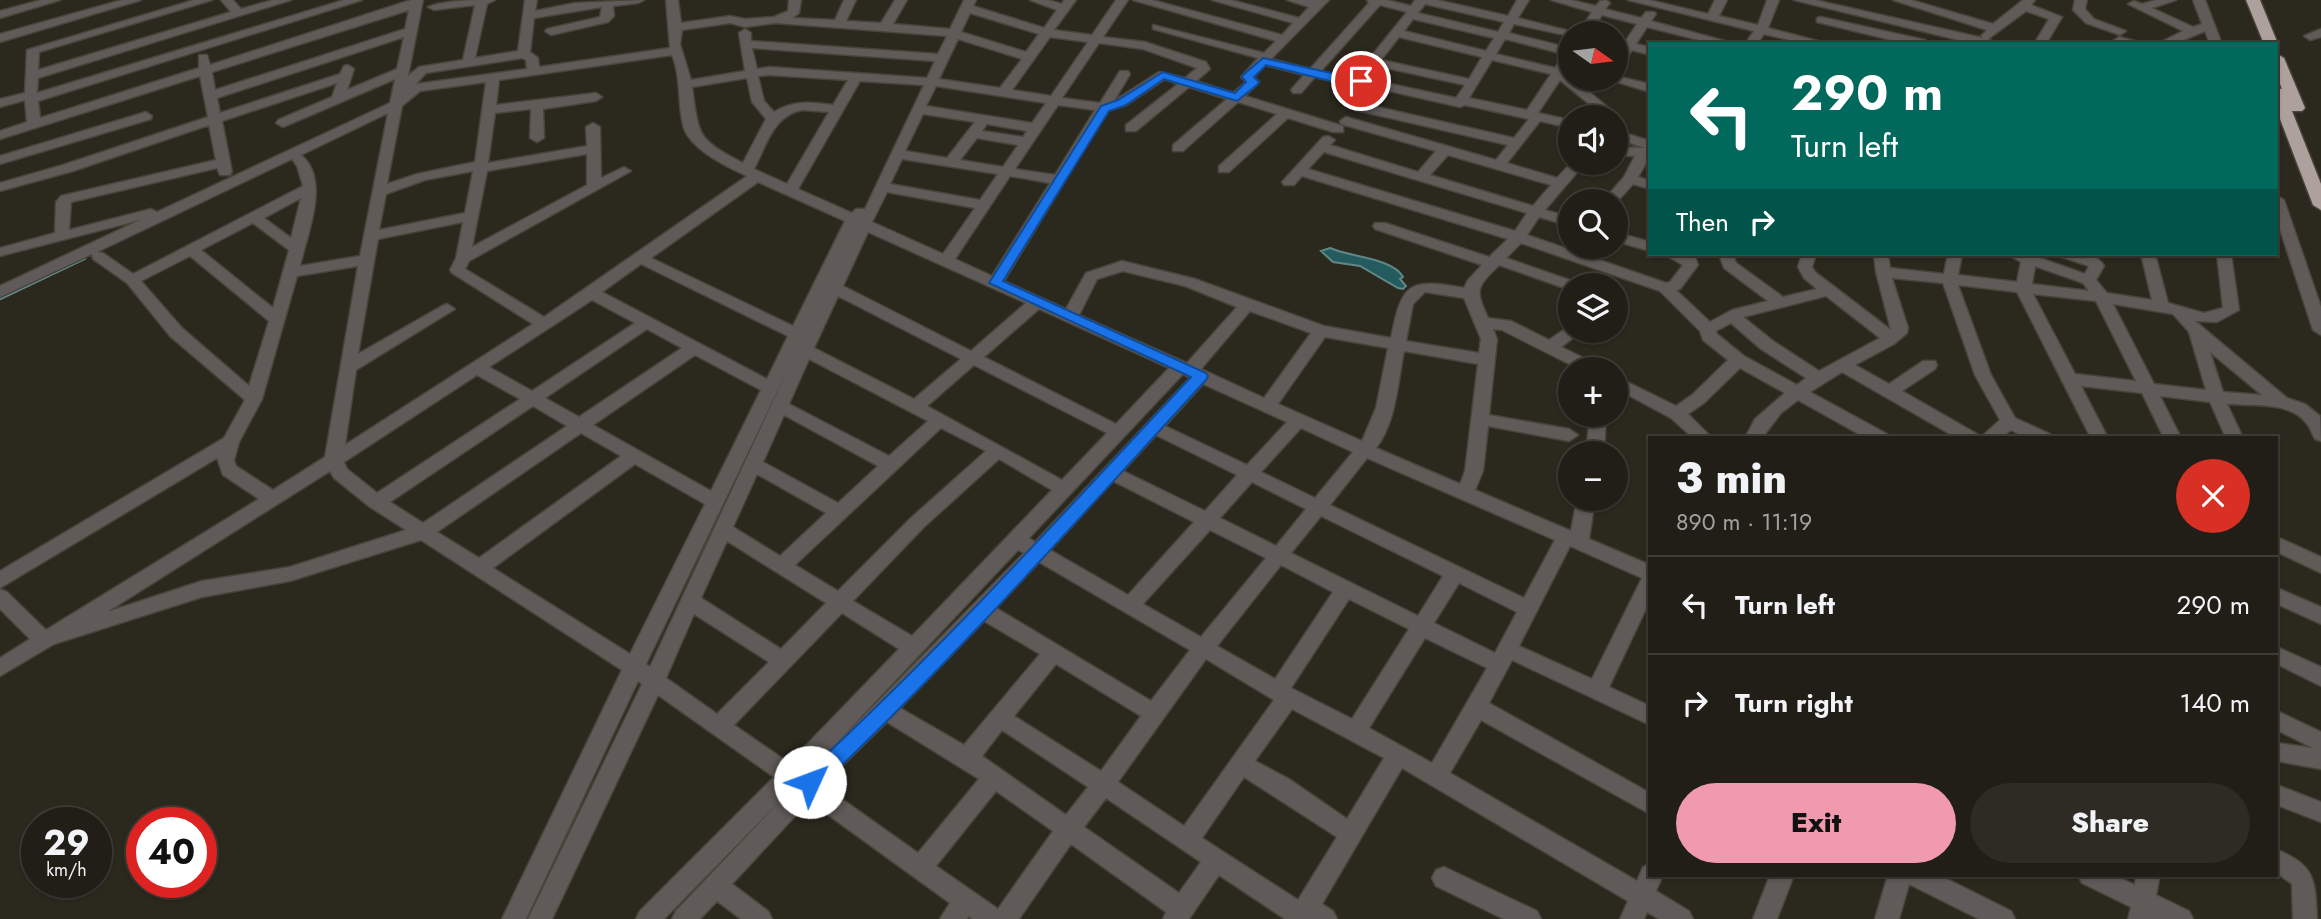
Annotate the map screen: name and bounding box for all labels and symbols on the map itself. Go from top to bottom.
north arrow [1558,21,1628,91]
pin [1331,51,1391,111]
position arrow [773,745,847,819]
speed limit sign: 40 [126,807,217,898]

